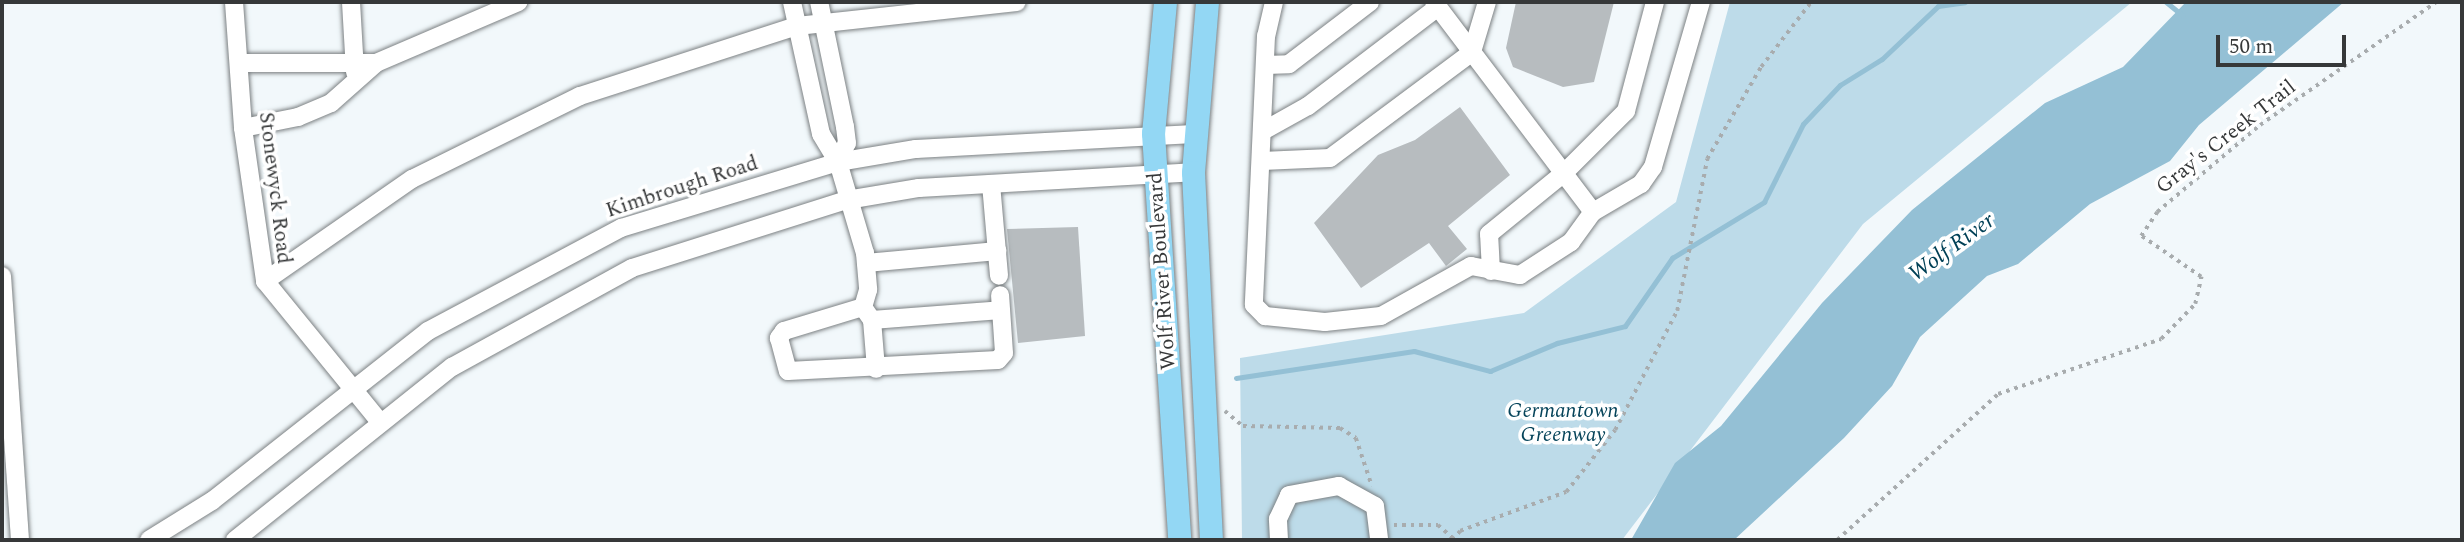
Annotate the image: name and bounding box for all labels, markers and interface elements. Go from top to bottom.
scale bar [2219,21,2348,65]
text: 50 m [2229,31,2273,63]
street label: Gray's Creek Trail [2151,75,2301,199]
street label: Stonewyck Road [253,111,297,265]
street label: Kimbrough Road [603,151,761,223]
street label: Wolf River Boulevard [1143,171,1181,371]
water label: Wolf River [1903,207,2001,289]
park label: Germantown Greenway [1507,398,1619,448]

